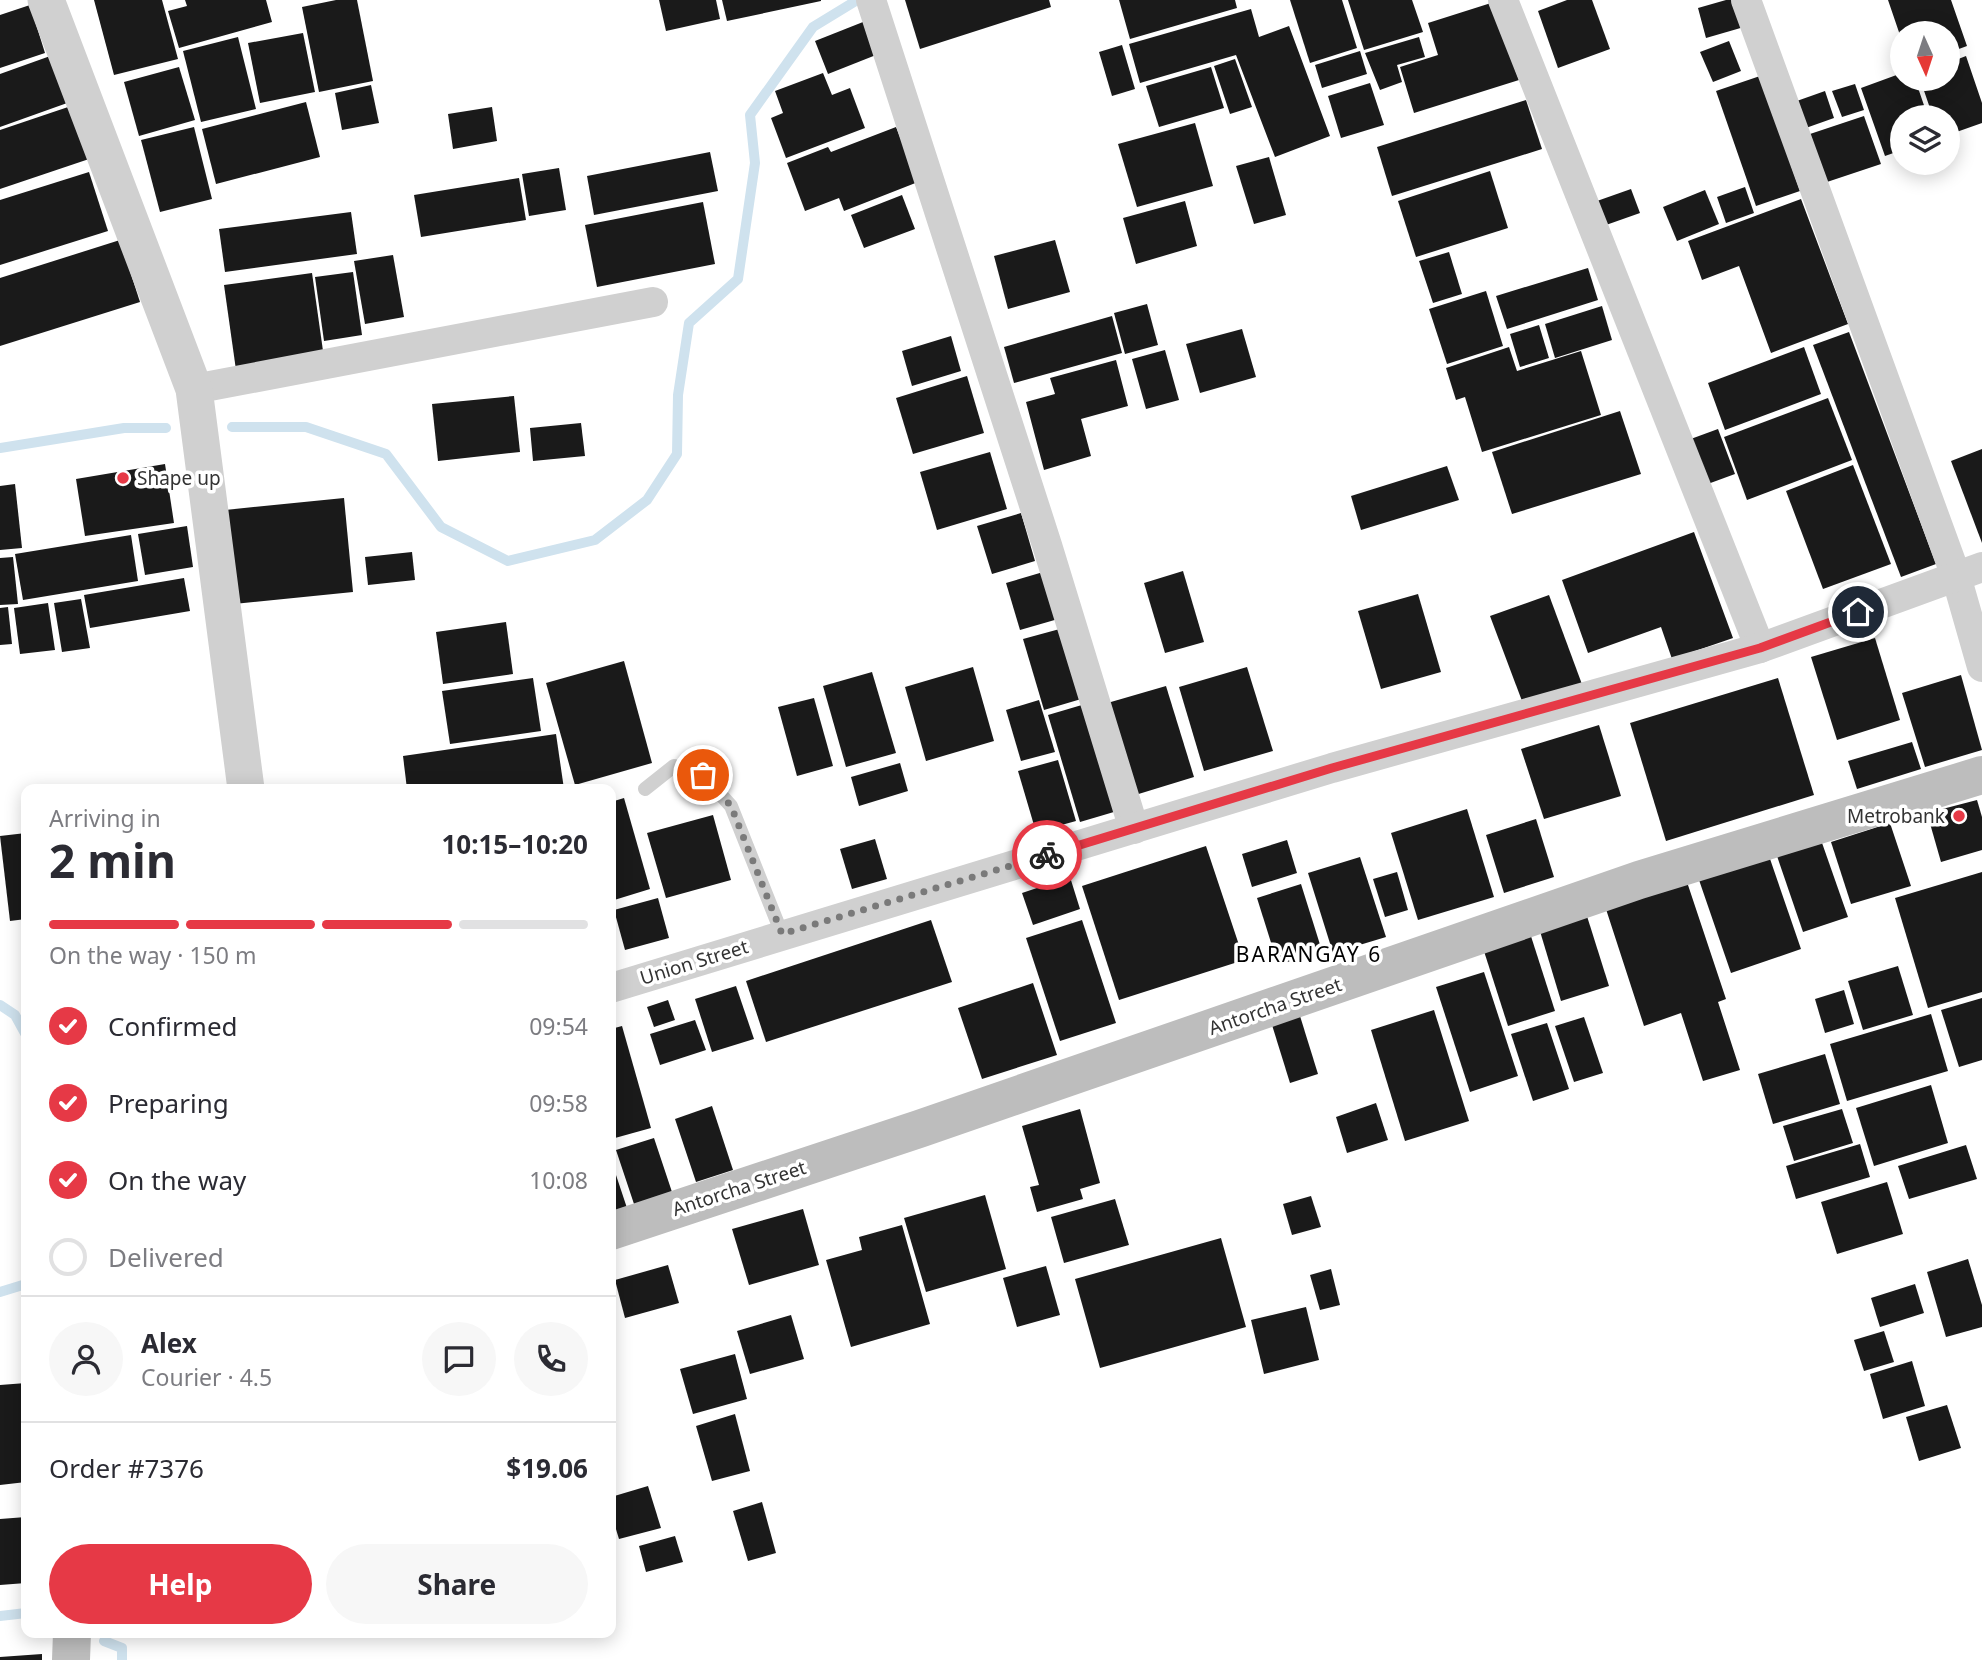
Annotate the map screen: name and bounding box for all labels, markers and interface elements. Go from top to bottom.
north arrow [1890,21,1960,91]
map controls [1890,21,1960,175]
button: layers [1890,105,1960,175]
place label: Shape up [137,465,221,491]
marker: Shape up [115,470,131,486]
pin [1828,582,1888,642]
icon: home [1839,593,1877,631]
pin [673,745,733,805]
icon: bag [684,756,722,794]
text: Arriving in [49,802,161,834]
place label: Metrobank [1847,803,1945,829]
marker: Metrobank [1951,808,1967,824]
courier [1012,820,1082,890]
text: 10:15–10:20 [441,826,588,862]
text: 2 min [49,829,176,891]
icon: bike [1028,836,1066,874]
street label: Union Street [637,933,751,991]
text: On the way · 150 m [49,939,256,971]
district label: BARANGAY 6 [1236,940,1382,968]
street label: Antorcha Street [1205,971,1345,1041]
icon: check [49,1007,87,1045]
text: Confirmed [108,1008,238,1044]
text: 09:54 [529,1010,588,1042]
icon: check [49,1084,87,1122]
text: Preparing [108,1085,229,1121]
text: 09:58 [529,1087,588,1119]
street label: Antorcha Street [669,1154,809,1222]
icon: check [49,1161,87,1199]
text: On the way [108,1162,246,1198]
text: 10:08 [529,1164,588,1196]
text: Delivered [108,1239,224,1275]
button: person [49,1322,123,1396]
button: chat [422,1322,496,1396]
button: phone [514,1322,588,1396]
text: Alex [141,1325,197,1361]
text: Courier · 4.5 [141,1361,272,1393]
text: Order #7376 [49,1450,204,1486]
text: $19.06 [506,1450,588,1486]
button: Help [49,1544,312,1624]
button: Share [326,1544,588,1624]

